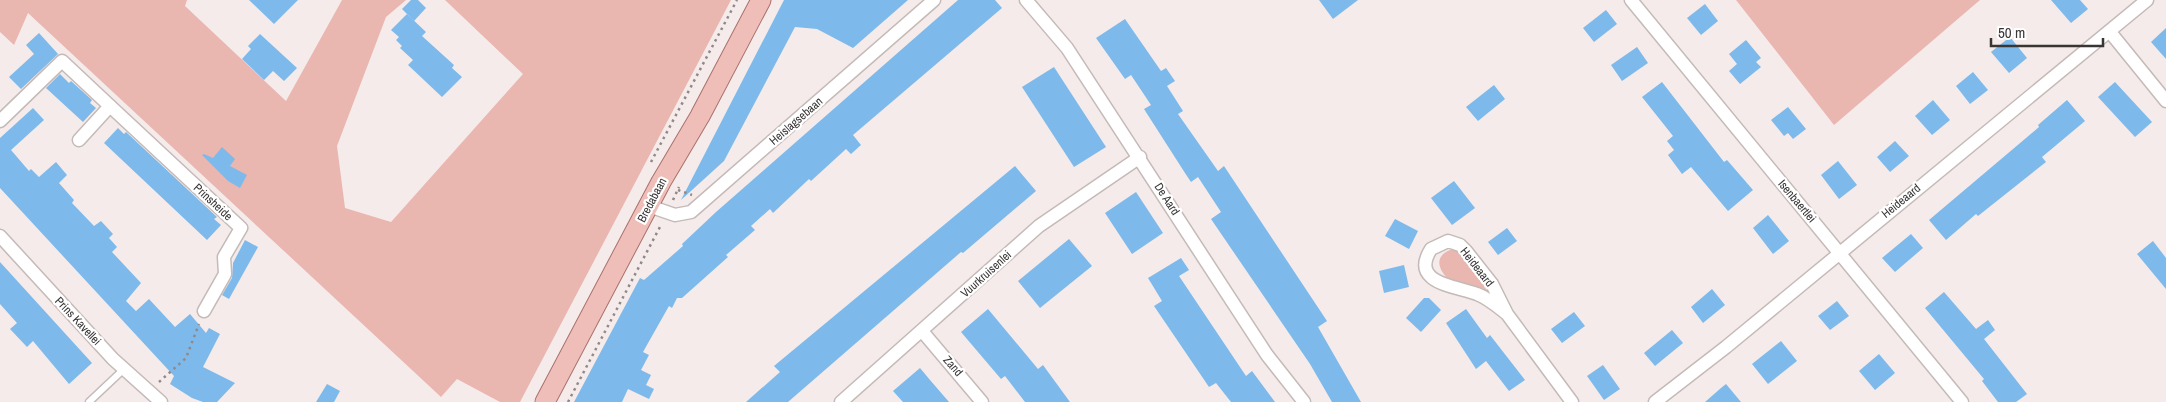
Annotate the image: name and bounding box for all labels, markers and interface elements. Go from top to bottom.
scale bar [1991,15,2104,47]
text: 50 m [1998,22,2025,43]
street label: Heislagsebaan [766,93,826,149]
street label: Bredabaan [634,175,670,225]
street label: Isenbaertlei [1774,176,1820,226]
street label: Prinsheide [190,180,236,224]
street label: De Aard [1151,180,1183,218]
street label: Heideaard [1878,180,1924,222]
street label: Heideaard [1457,244,1497,290]
street label: Vuurkruisenlei [957,247,1015,301]
street label: Prins Kavellei [51,293,105,349]
street label: Zand [940,352,966,380]

